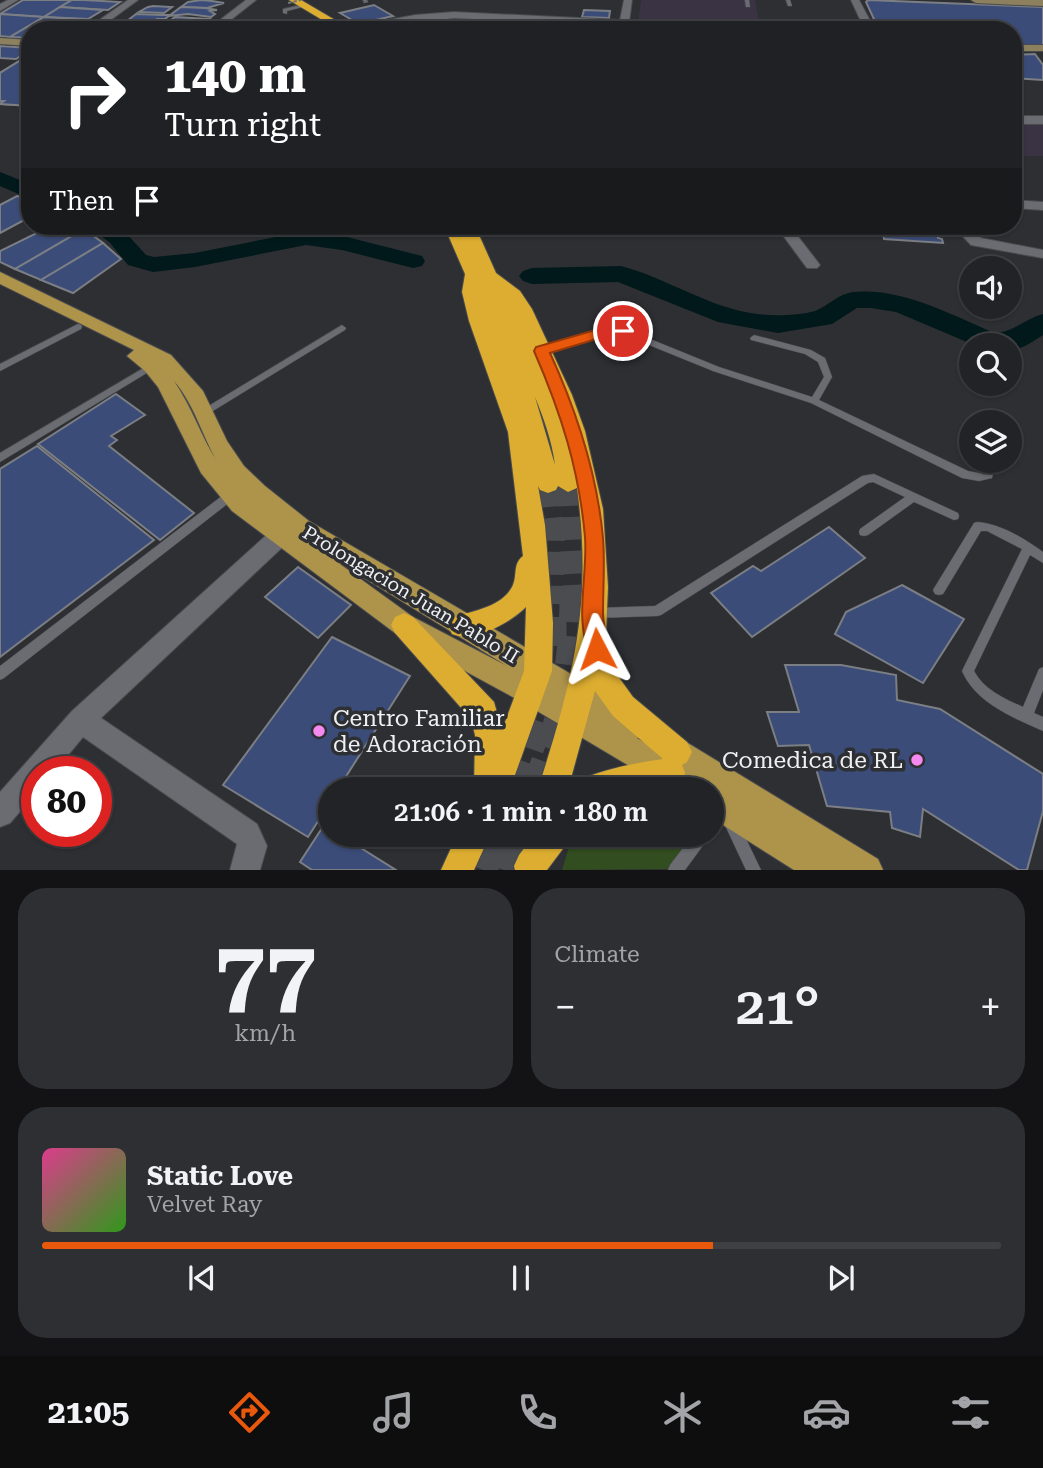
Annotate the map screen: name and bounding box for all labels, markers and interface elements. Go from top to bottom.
text: 140 m [164,47,306,104]
icon: right [49,49,140,140]
text: Turn right [164,106,321,144]
icon: arrive [128,182,166,220]
text: Then [49,186,114,216]
map controls [959,256,1022,473]
button: sound [959,256,1022,319]
pin [593,301,653,361]
icon: arrive [604,312,642,350]
button: search [959,333,1022,396]
button: layers [959,410,1022,473]
street label: Prolongacion Juan Pablo II [299,521,523,668]
position arrow [560,612,634,686]
place label: Centro Familiar de Adoración [333,705,505,758]
marker: Centro Familiar de Adoración [311,723,327,739]
place label: Comedica de RL [722,747,903,774]
marker: Comedica de RL [909,752,925,768]
speed limit sign: 80 [21,756,112,847]
text: 21:06 · 1 min · 180 m [394,797,648,827]
text: 77 [214,921,316,1027]
text: Climate [555,941,640,968]
text: 21° [736,976,820,1037]
text: − [555,985,576,1029]
text: + [980,985,1001,1029]
text: km/h [234,1020,296,1047]
text: Static Love [147,1161,293,1191]
text: Velvet Ray [147,1191,262,1218]
icon: previous [183,1259,221,1297]
icon: pause [502,1259,540,1297]
icon: next [822,1259,860,1297]
icon: directions [225,1388,274,1437]
icon: music [369,1388,418,1437]
icon: phone [513,1388,562,1437]
icon: climate [658,1388,707,1437]
icon: car [802,1388,851,1437]
icon: filters [946,1388,995,1437]
text: 21:05 [48,1393,129,1431]

